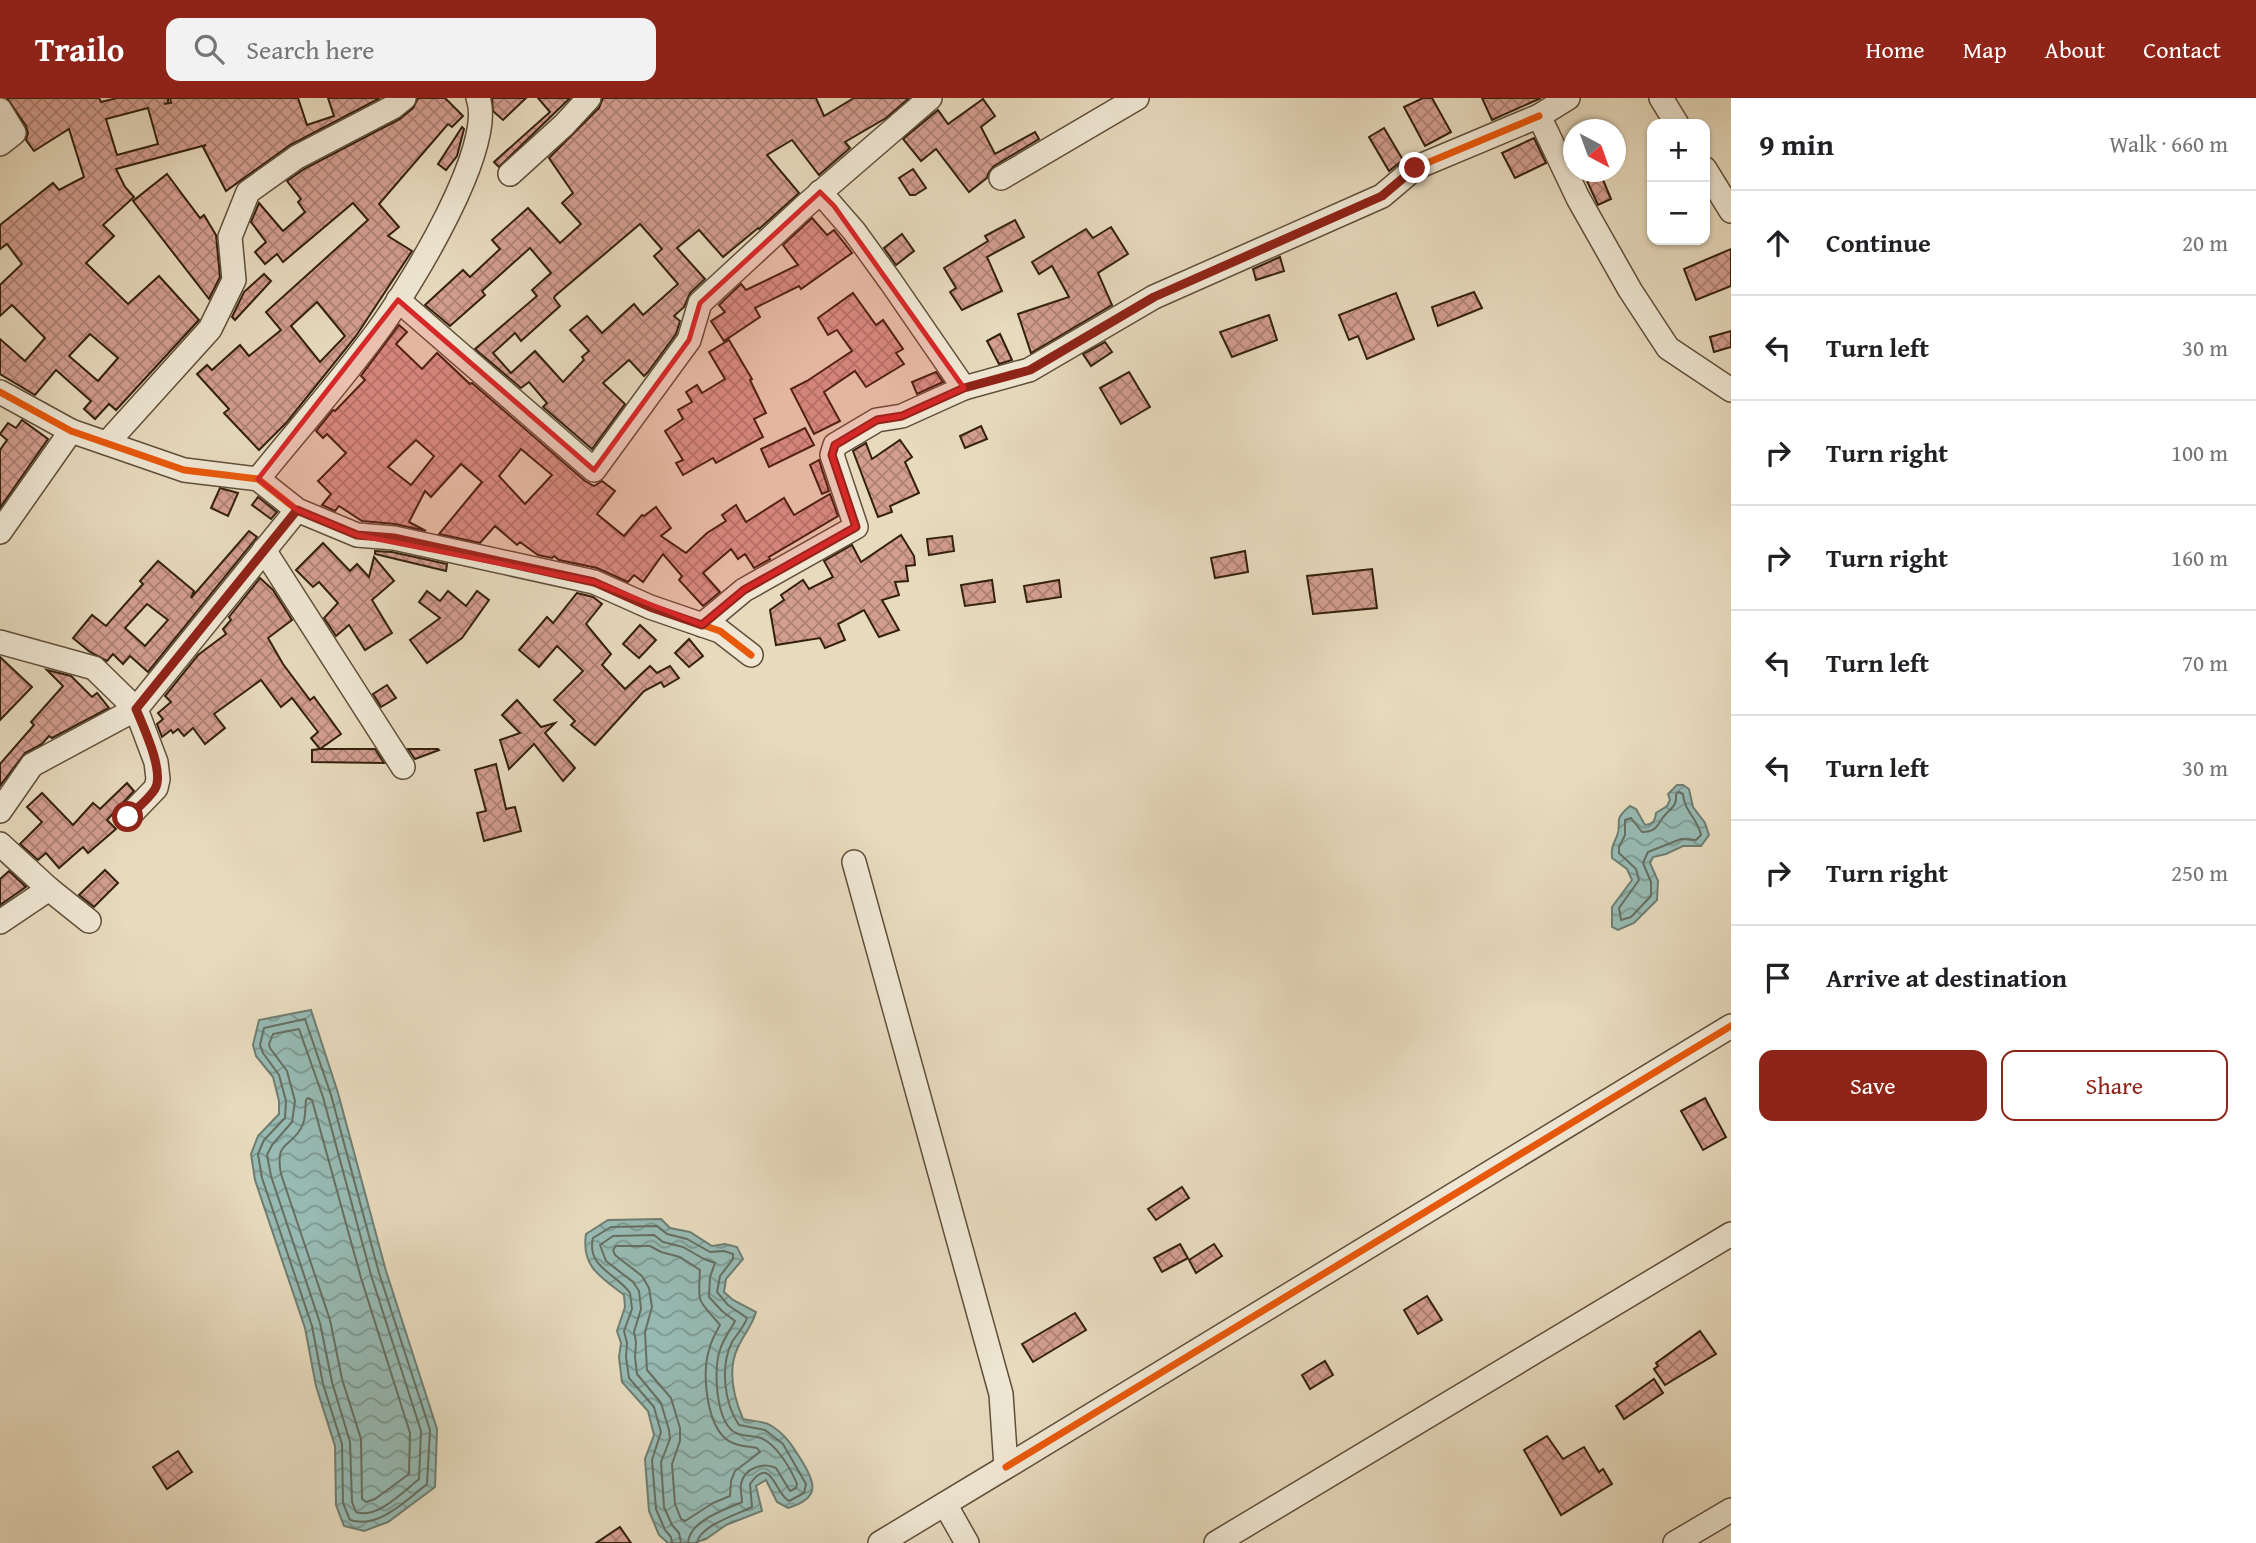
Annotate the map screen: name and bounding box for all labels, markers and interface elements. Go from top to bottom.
search box [166,18,656,81]
text: Trailo [35,25,124,73]
icon: search [190,30,228,68]
text: Search here [246,30,375,69]
text: Home [1866,32,1925,67]
text: Map [1963,32,2007,67]
text: About [2045,32,2105,67]
text: Contact [2143,32,2221,67]
north arrow [1563,119,1626,182]
map controls [1647,119,1710,245]
button: + [1647,119,1710,182]
text: 9 min [1759,122,1834,166]
text: Walk · 660 m [2109,127,2228,160]
route end [1399,152,1430,183]
button: − [1647,182,1710,245]
text: Continue [1826,223,1931,262]
icon: ahead [1759,224,1797,262]
text: 20 m [2182,226,2228,259]
text: Turn left [1826,328,1929,367]
icon: left [1759,329,1797,367]
text: 30 m [2182,331,2228,364]
text: Turn right [1826,433,1948,472]
icon: right [1759,434,1797,472]
text: 100 m [2171,436,2228,469]
text: Turn right [1826,538,1948,577]
icon: right [1759,539,1797,577]
text: 160 m [2171,541,2228,574]
text: Turn left [1826,643,1929,682]
icon: left [1759,644,1797,682]
text: 70 m [2182,646,2228,679]
text: Turn left [1826,748,1929,787]
icon: left [1759,749,1797,787]
text: 30 m [2182,751,2228,784]
route start [112,801,143,832]
text: Turn right [1826,853,1948,892]
icon: right [1759,854,1797,892]
text: 250 m [2171,856,2228,889]
text: Arrive at destination [1826,958,2067,997]
icon: arrive [1759,959,1797,997]
button: Save [1759,1050,1987,1121]
button: Share [2001,1050,2228,1121]

